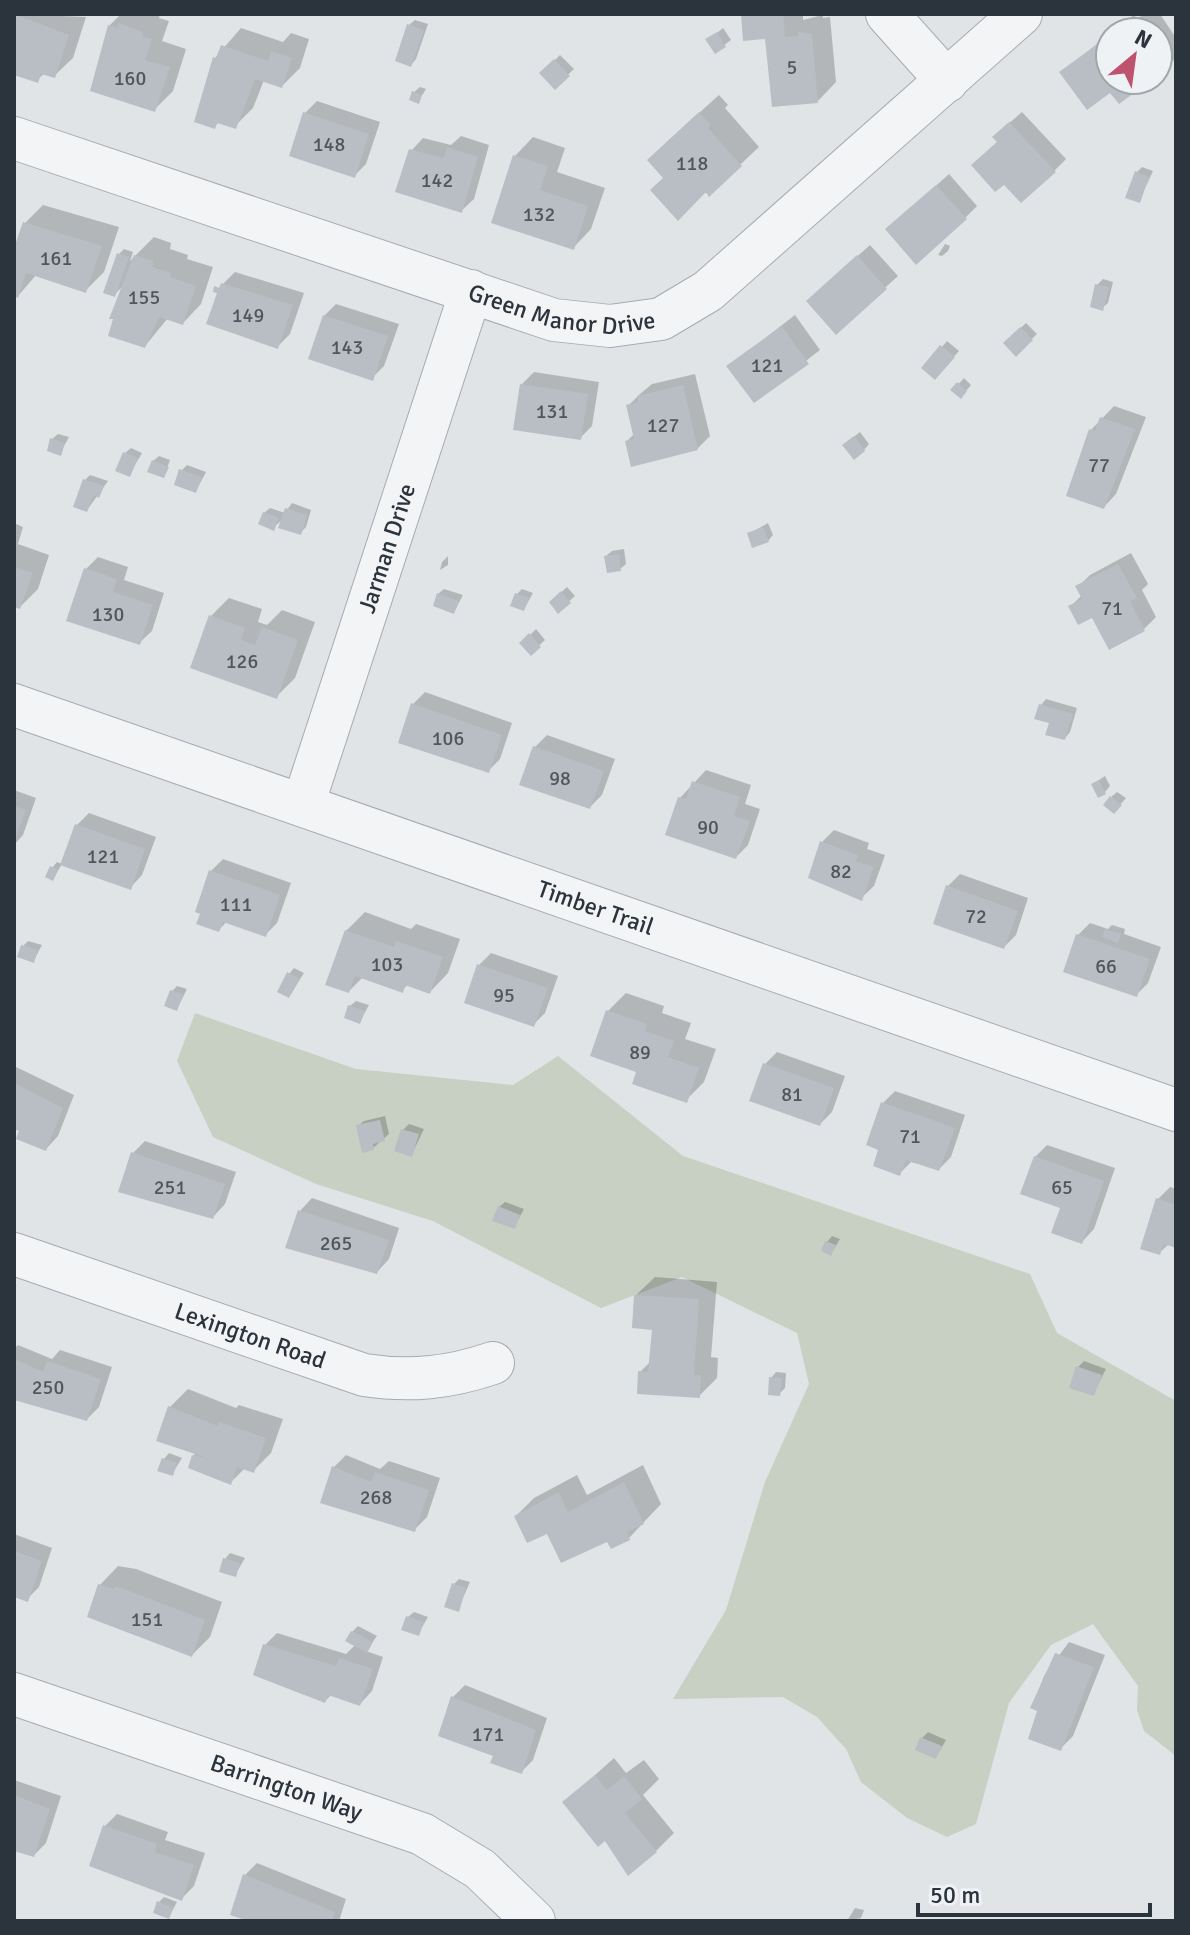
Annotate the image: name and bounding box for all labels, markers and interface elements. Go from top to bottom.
north arrow [1094,16,1174,96]
text: N [1130,23,1157,54]
house number: 5 [787,55,797,80]
house number: 160 [114,66,146,91]
house number: 148 [313,132,345,157]
house number: 118 [676,151,708,176]
house number: 142 [421,168,453,193]
house number: 132 [523,202,555,227]
house number: 161 [40,246,72,271]
street label: Green Manor Drive [464,277,657,342]
house number: 155 [128,285,160,310]
house number: 149 [232,303,264,328]
house number: 143 [331,335,363,360]
house number: 121 [751,353,783,378]
house number: 131 [536,399,568,424]
house number: 127 [647,413,679,438]
house number: 77 [1088,453,1110,478]
street label: Jarman Drive [352,480,422,617]
house number: 71 [1101,596,1123,621]
house number: 130 [92,602,124,627]
house number: 126 [226,649,258,674]
house number: 106 [432,726,464,751]
house number: 98 [549,766,571,791]
house number: 90 [697,815,719,840]
house number: 121 [87,844,119,869]
house number: 82 [830,859,852,884]
street label: Timber Trail [533,874,658,942]
house number: 111 [220,892,252,917]
house number: 72 [965,904,987,929]
house number: 103 [371,952,403,977]
house number: 66 [1095,954,1117,979]
house number: 95 [493,983,515,1008]
house number: 89 [629,1040,651,1065]
house number: 81 [781,1082,803,1107]
house number: 71 [899,1124,921,1149]
house number: 251 [154,1175,186,1200]
house number: 65 [1051,1175,1073,1200]
house number: 265 [320,1231,352,1256]
street label: Lexington Road [171,1296,330,1376]
house number: 250 [32,1375,64,1400]
house number: 268 [360,1485,392,1510]
house number: 151 [131,1607,163,1632]
house number: 171 [472,1722,504,1747]
street label: Barrington Way [206,1748,366,1827]
scale bar [918,1867,1150,1917]
text: 50 m [930,1880,980,1910]

